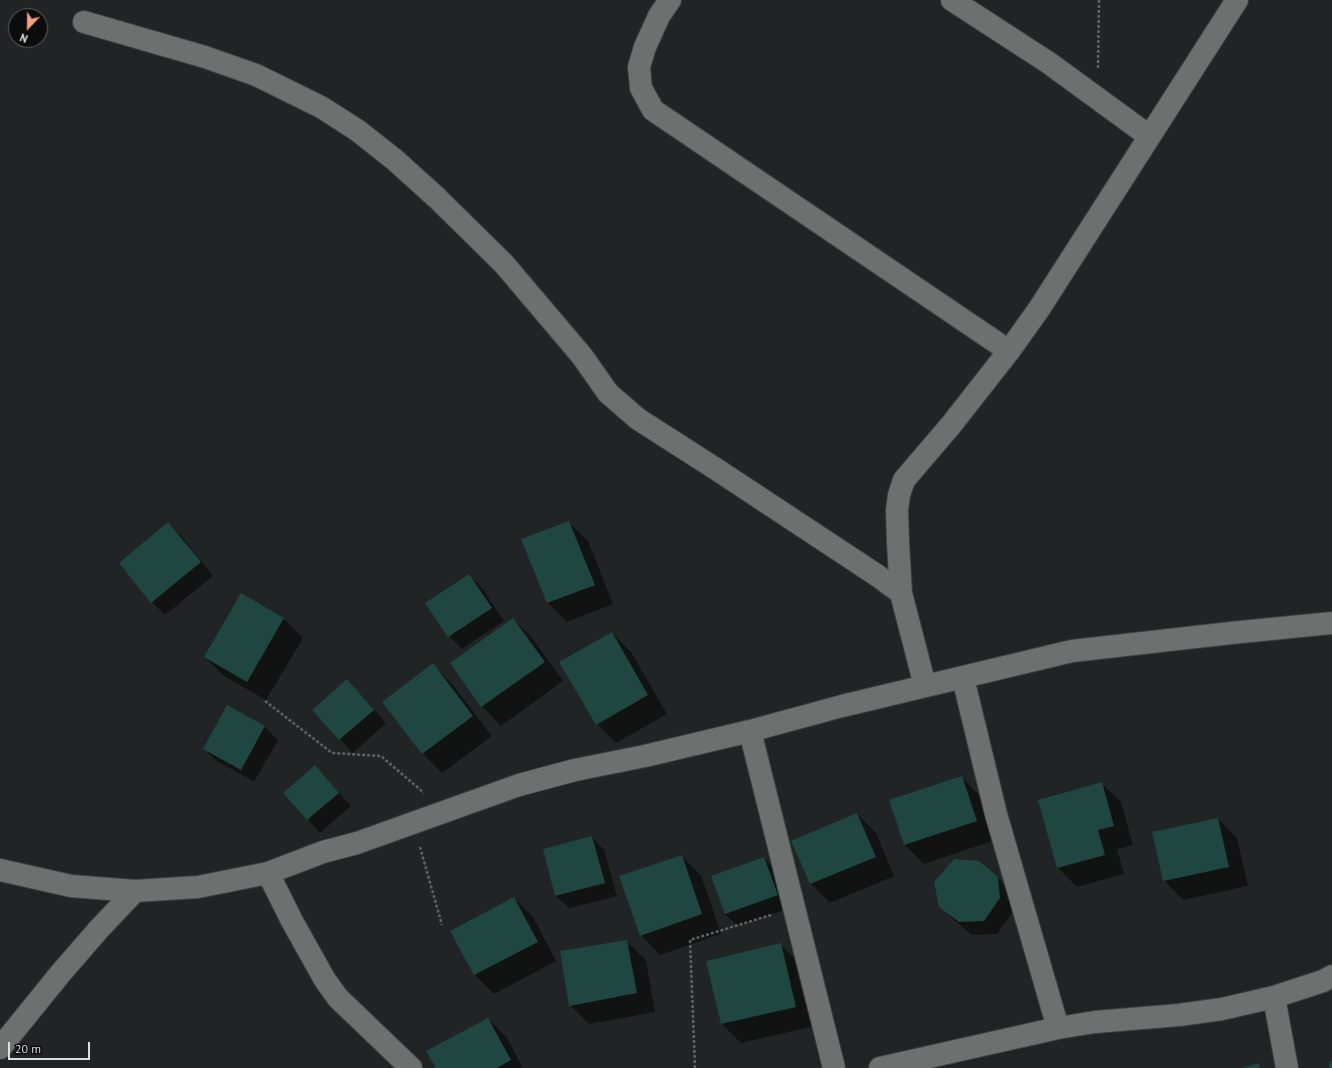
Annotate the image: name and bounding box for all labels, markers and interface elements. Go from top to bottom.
north arrow [8,8,48,48]
text: N [18,30,30,46]
scale bar [10,1034,92,1060]
text: 20 m [15,1041,41,1056]

